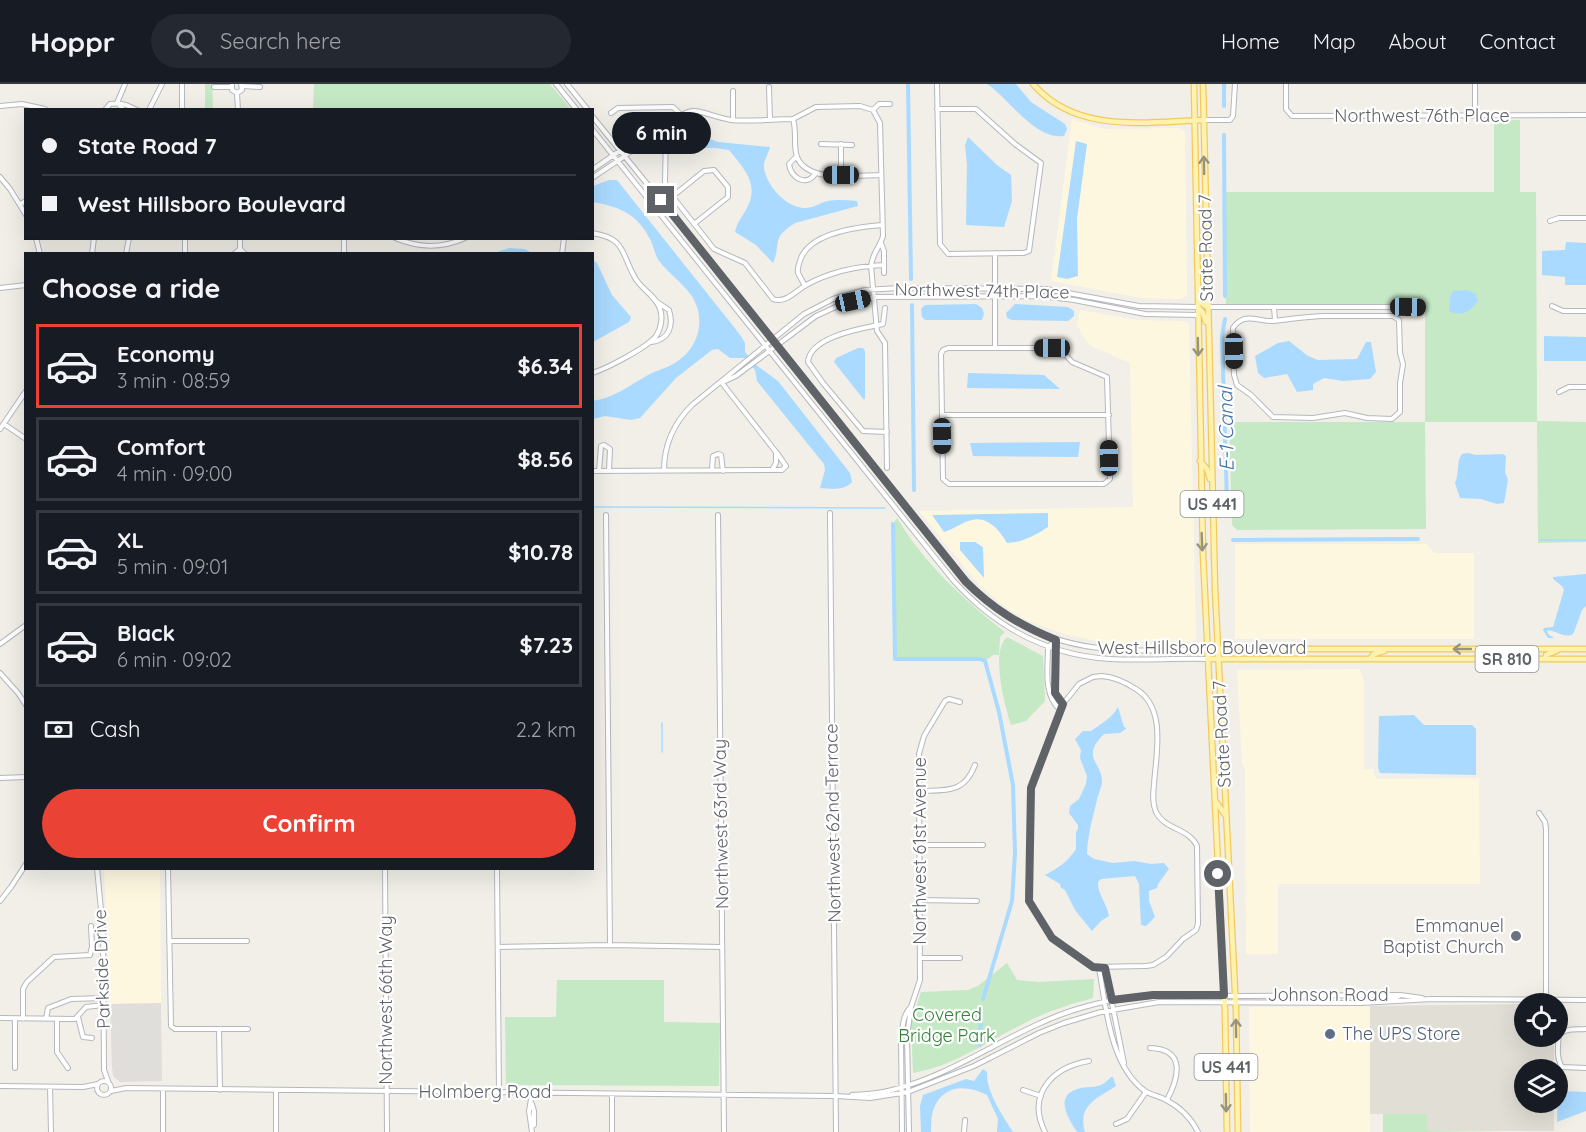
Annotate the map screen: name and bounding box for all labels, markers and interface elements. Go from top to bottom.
search box [151,14,571,68]
text: Hoppr [30,24,115,59]
icon: search [172,25,205,58]
text: Search here [220,27,341,55]
text: Home [1221,28,1280,54]
text: Map [1313,28,1356,54]
text: About [1389,28,1447,54]
text: Contact [1480,28,1556,54]
street label: Northwest 76th Place [1334,104,1510,127]
callout: 6 min [612,113,710,155]
text: 6 min [636,120,687,145]
text: State Road 7 [78,132,217,160]
one-way arrow [1199,155,1210,175]
car [823,166,859,184]
route end [647,186,674,213]
text: West Hillsboro Boulevard [78,190,346,218]
street label: State Road 7 [1193,194,1218,302]
text: Choose a ride [42,271,220,305]
street label: Northwest 74th Place [894,277,1070,304]
car [834,288,872,314]
car [1390,298,1426,316]
car [1225,333,1243,369]
one-way arrow [1192,336,1204,356]
icon: car [45,339,99,393]
car [1034,339,1070,357]
text: Economy [117,340,215,368]
text: $6.34 [517,352,573,380]
text: 3 min · 08:59 [117,368,230,393]
water label: E-1 Canal [1212,384,1239,471]
car [933,418,951,454]
icon: car [45,432,99,486]
text: Comfort [117,433,206,461]
car [1100,440,1118,476]
text: $8.56 [517,445,573,473]
text: 4 min · 09:00 [117,461,233,486]
road number: US 441 [1180,491,1244,517]
icon: car [45,525,99,579]
text: XL [117,526,144,554]
one-way arrow [1197,531,1208,551]
text: $10.78 [508,538,573,566]
text: 5 min · 09:01 [117,554,228,579]
icon: car [45,618,99,672]
text: Black [117,619,175,647]
text: $7.23 [520,631,573,659]
street label: West Hillsboro Boulevard [1097,636,1307,659]
one-way arrow [1453,643,1473,655]
road number: SR 810 [1476,646,1538,672]
text: 6 min · 09:02 [117,647,232,672]
street label: State Road 7 [1207,680,1236,788]
icon: cash [42,713,75,746]
text: Cash [90,715,141,743]
text: 2.2 km [516,717,576,742]
street label: Northwest 62nd Terrace [819,723,846,923]
street label: Northwest 63rd Way [708,739,733,909]
street label: Northwest 61st Avenue [908,757,931,945]
button: Confirm [42,789,576,858]
route start [1204,860,1231,887]
street label: Parkside Drive [88,909,115,1029]
place label: Emmanuel Baptist Church [1383,914,1504,958]
street label: Northwest 66th Way [374,915,397,1085]
marker: Emmanuel Baptist Church [1509,929,1523,943]
street label: Johnson Road [1267,983,1389,1006]
map controls [1514,993,1568,1113]
button: locate [1514,993,1568,1047]
park label: Covered Bridge Park [898,1003,996,1047]
one-way arrow [1230,1019,1242,1039]
place label: The UPS Store [1342,1022,1460,1045]
marker: The UPS Store [1323,1027,1337,1041]
road number: US 441 [1194,1054,1258,1080]
button: layers [1514,1059,1568,1113]
street label: Holmberg Road [419,1080,551,1103]
one-way arrow [1221,1092,1232,1112]

